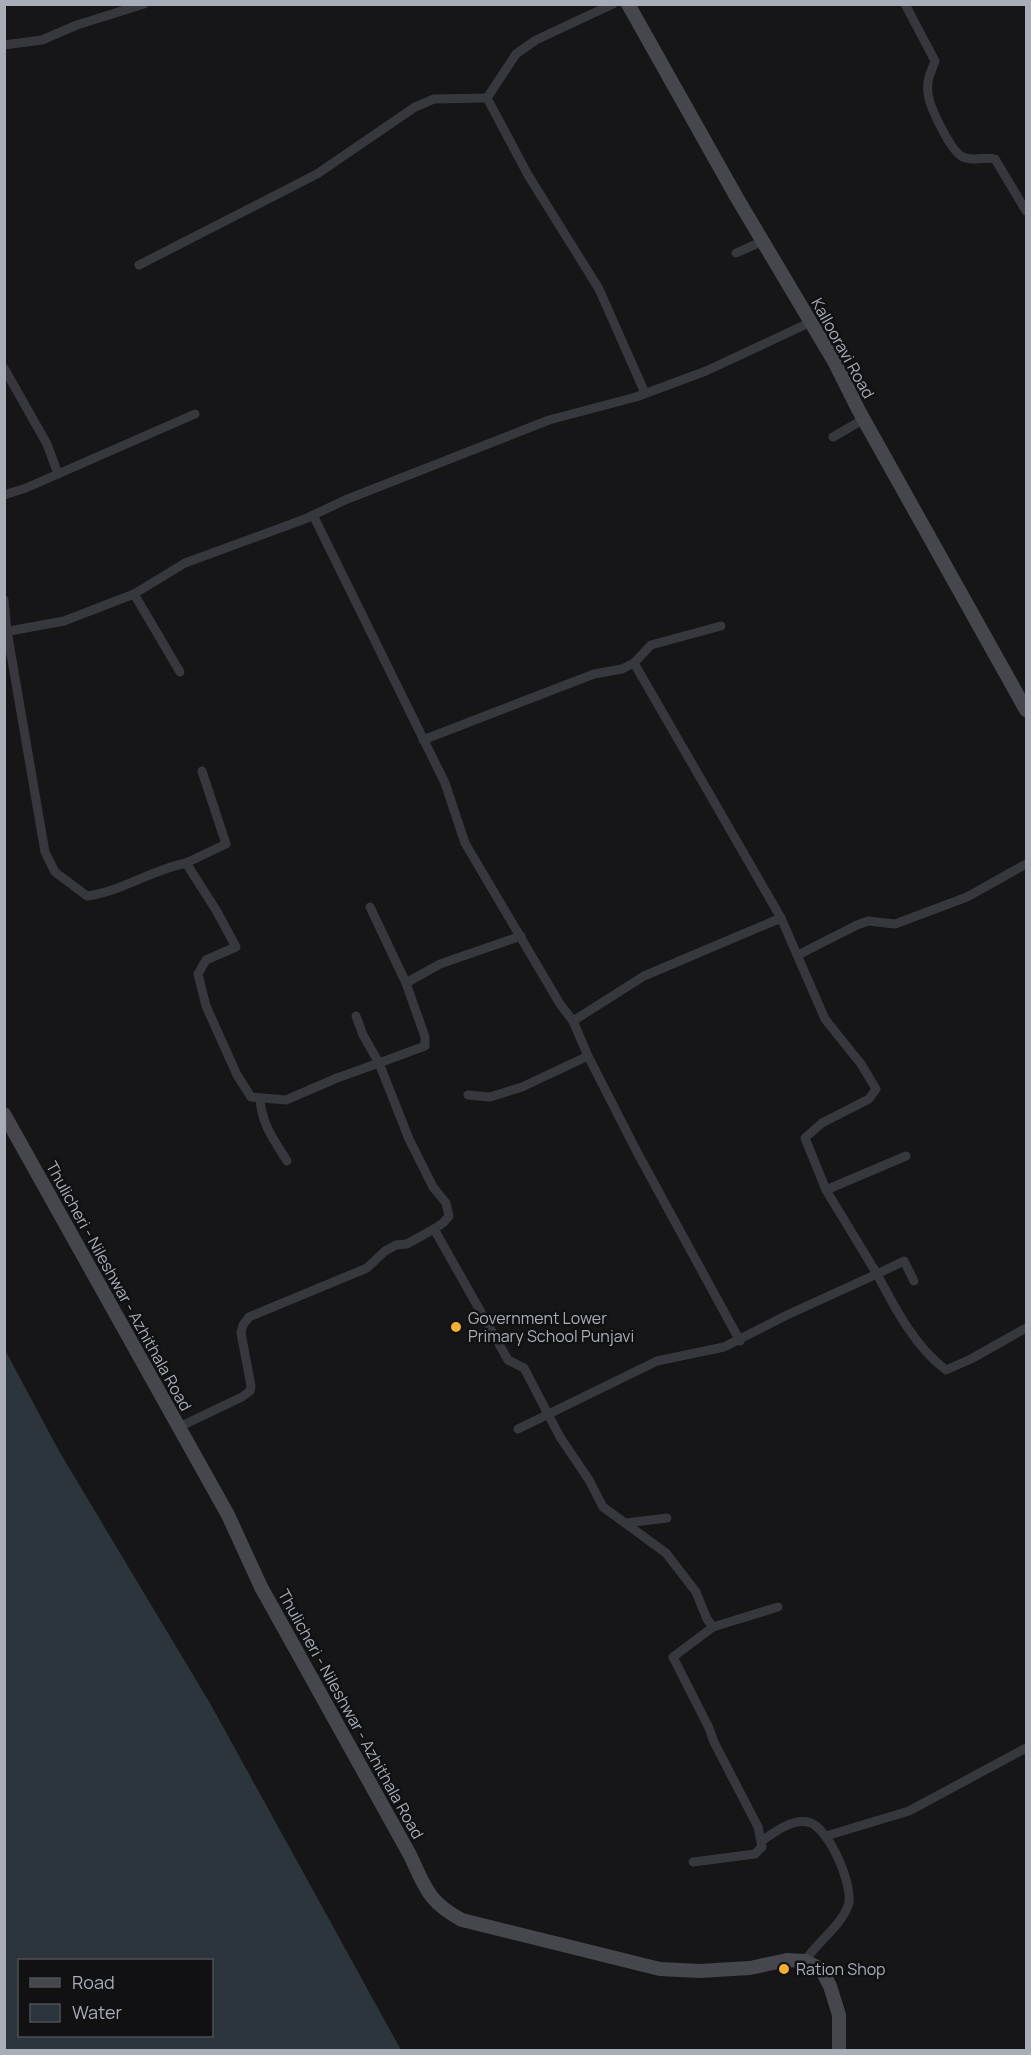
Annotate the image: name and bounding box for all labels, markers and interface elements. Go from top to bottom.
street label: Kallooravi Road [806,294,880,402]
street label: Thulicheri - Nileshwar - Azhithala Road [41,1157,197,1415]
place label: Government Lower Primary School Punjavi [468,1307,634,1347]
marker: Government Lower Primary School Punjavi [449,1320,463,1334]
street label: Thulicheri - Nileshwar - Azhithala Road [273,1585,429,1843]
place label: Ration Shop [796,1958,886,1980]
legend [18,1959,213,2037]
marker: Ration Shop [777,1962,791,1976]
text: Road [72,1970,115,1994]
text: Water [72,2000,122,2024]

